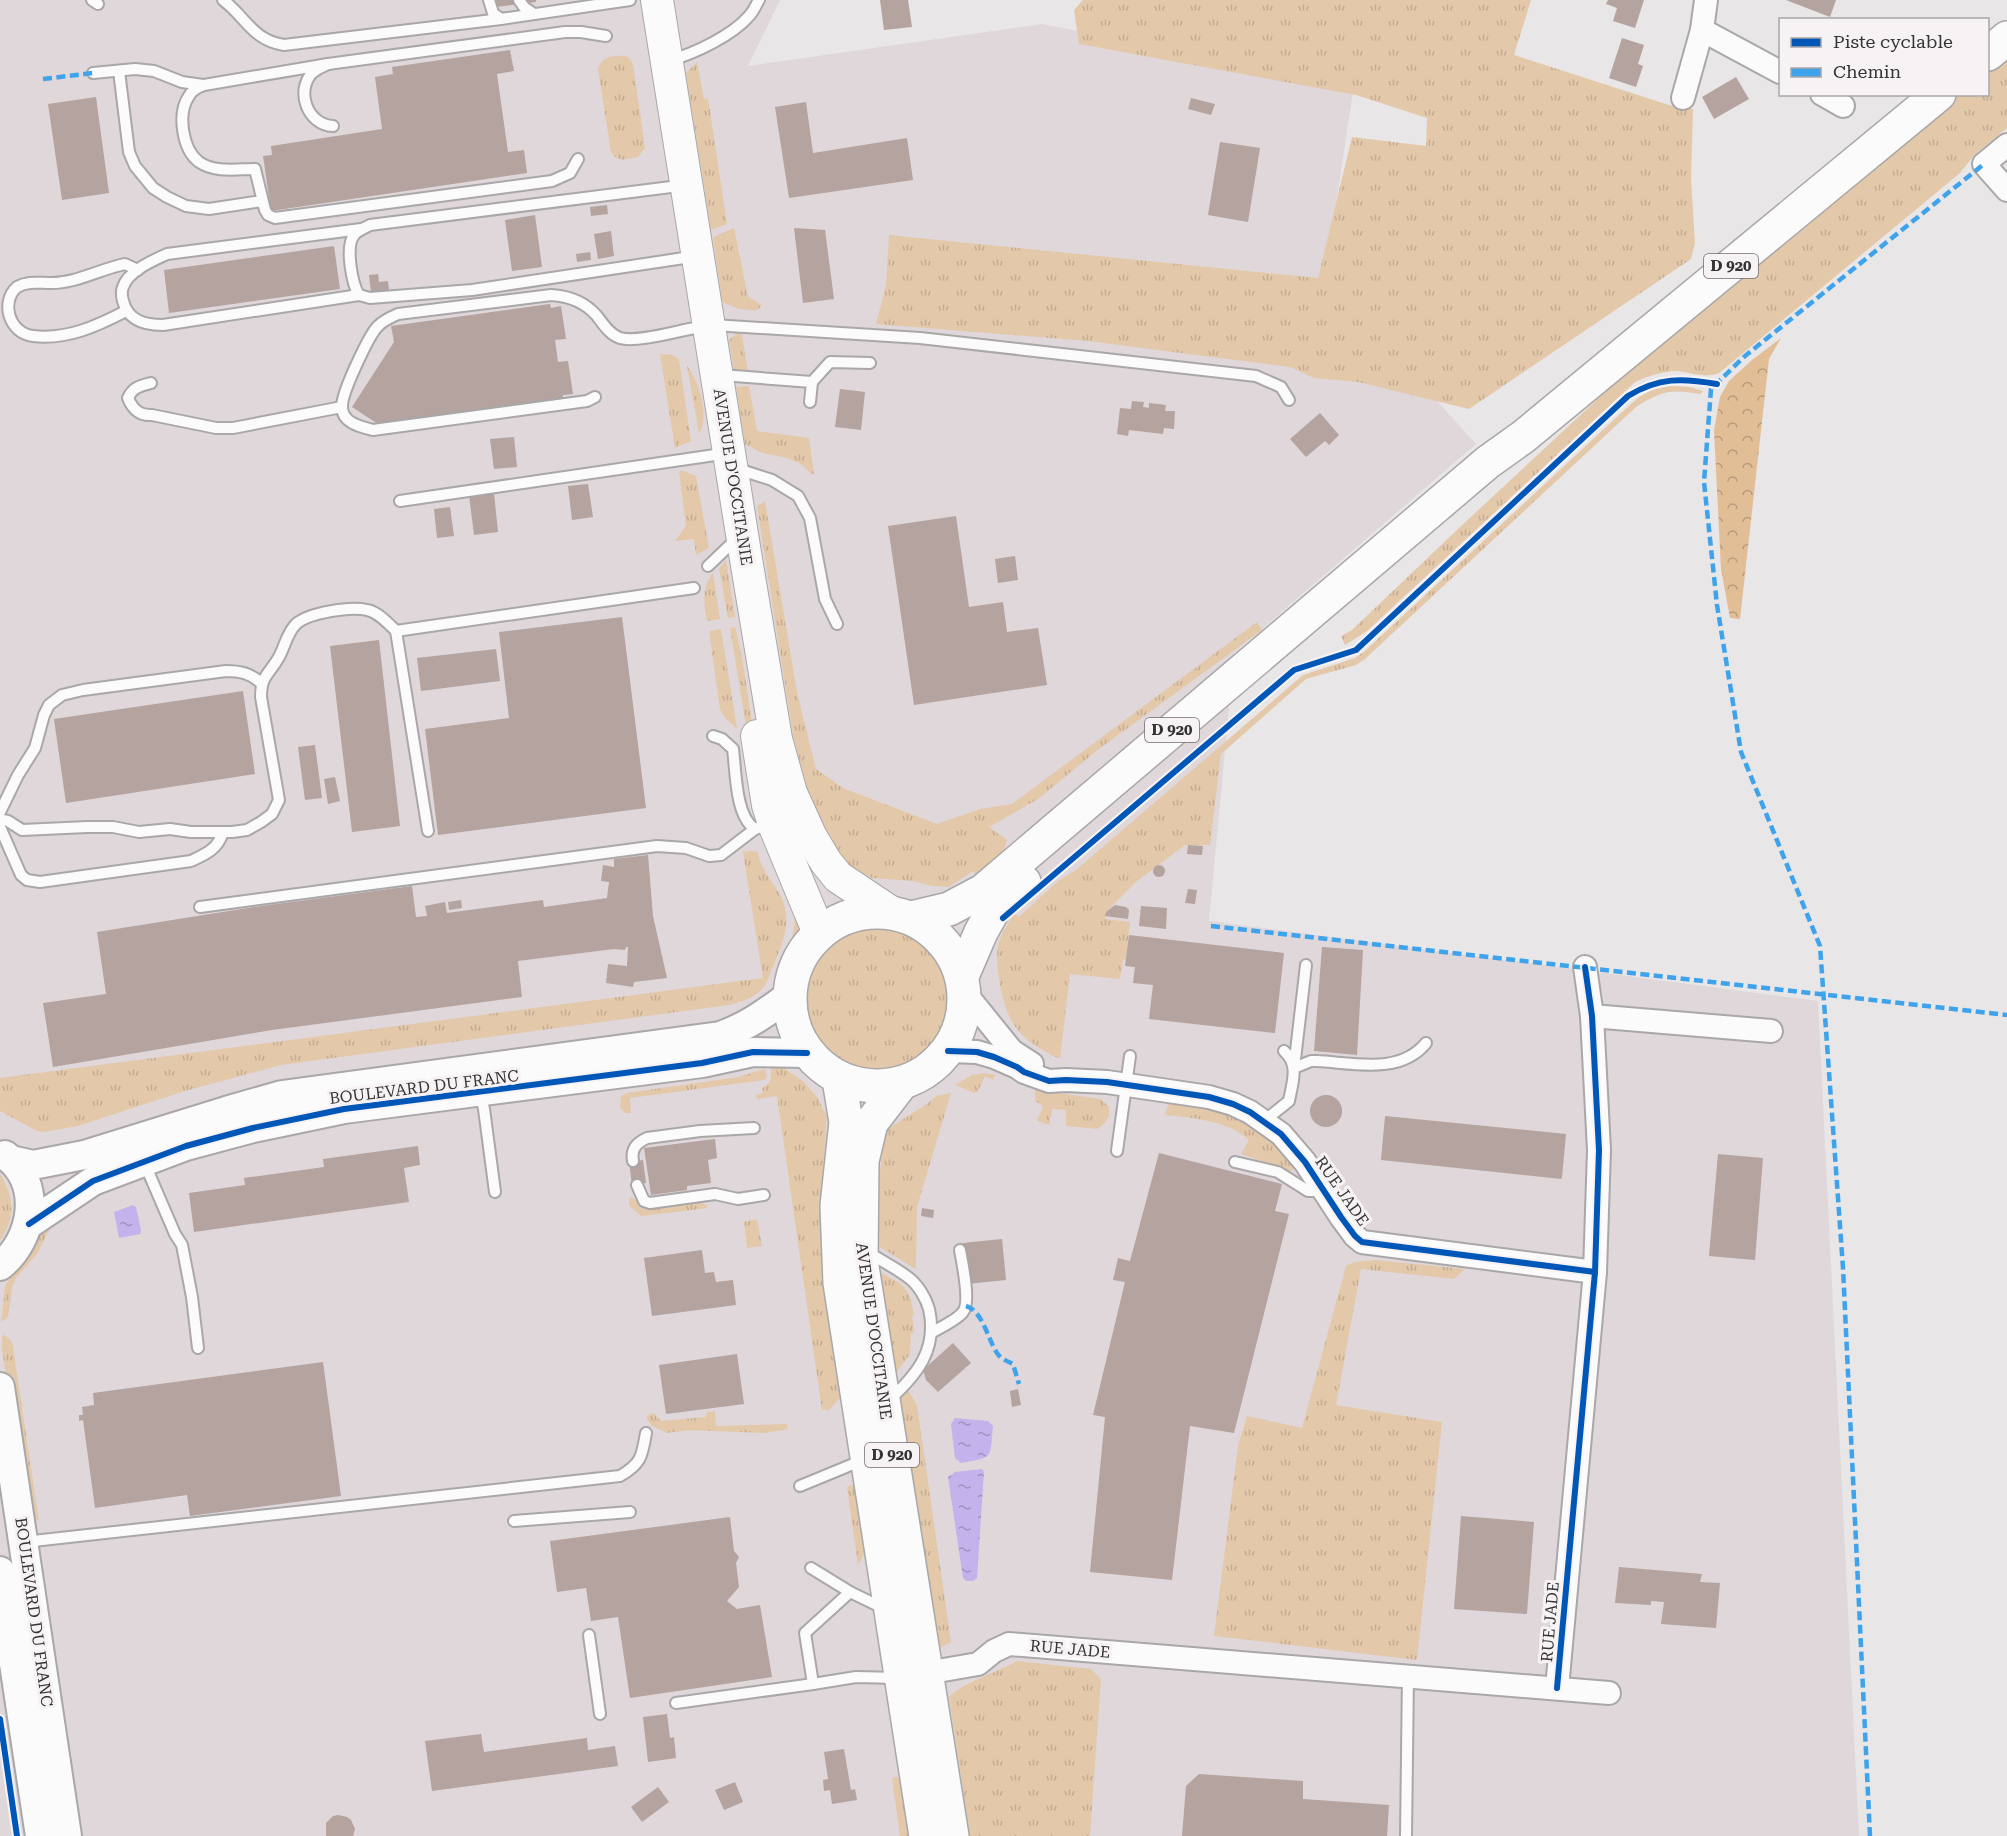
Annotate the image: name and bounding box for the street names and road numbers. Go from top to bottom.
road number: D 920 [1704,254,1758,278]
street label: AVENUE D'OCCITANIE [710,387,756,567]
road number: D 920 [1145,718,1199,742]
street label: BOULEVARD DU FRANC [328,1066,520,1108]
street label: RUE JADE [1311,1153,1373,1229]
street label: AVENUE D'OCCITANIE [852,1241,896,1421]
road number: D 920 [865,1443,919,1467]
street label: BOULEVARD DU FRANC [11,1516,57,1708]
street label: RUE JADE [1537,1581,1563,1663]
street label: RUE JADE [1029,1636,1111,1662]

